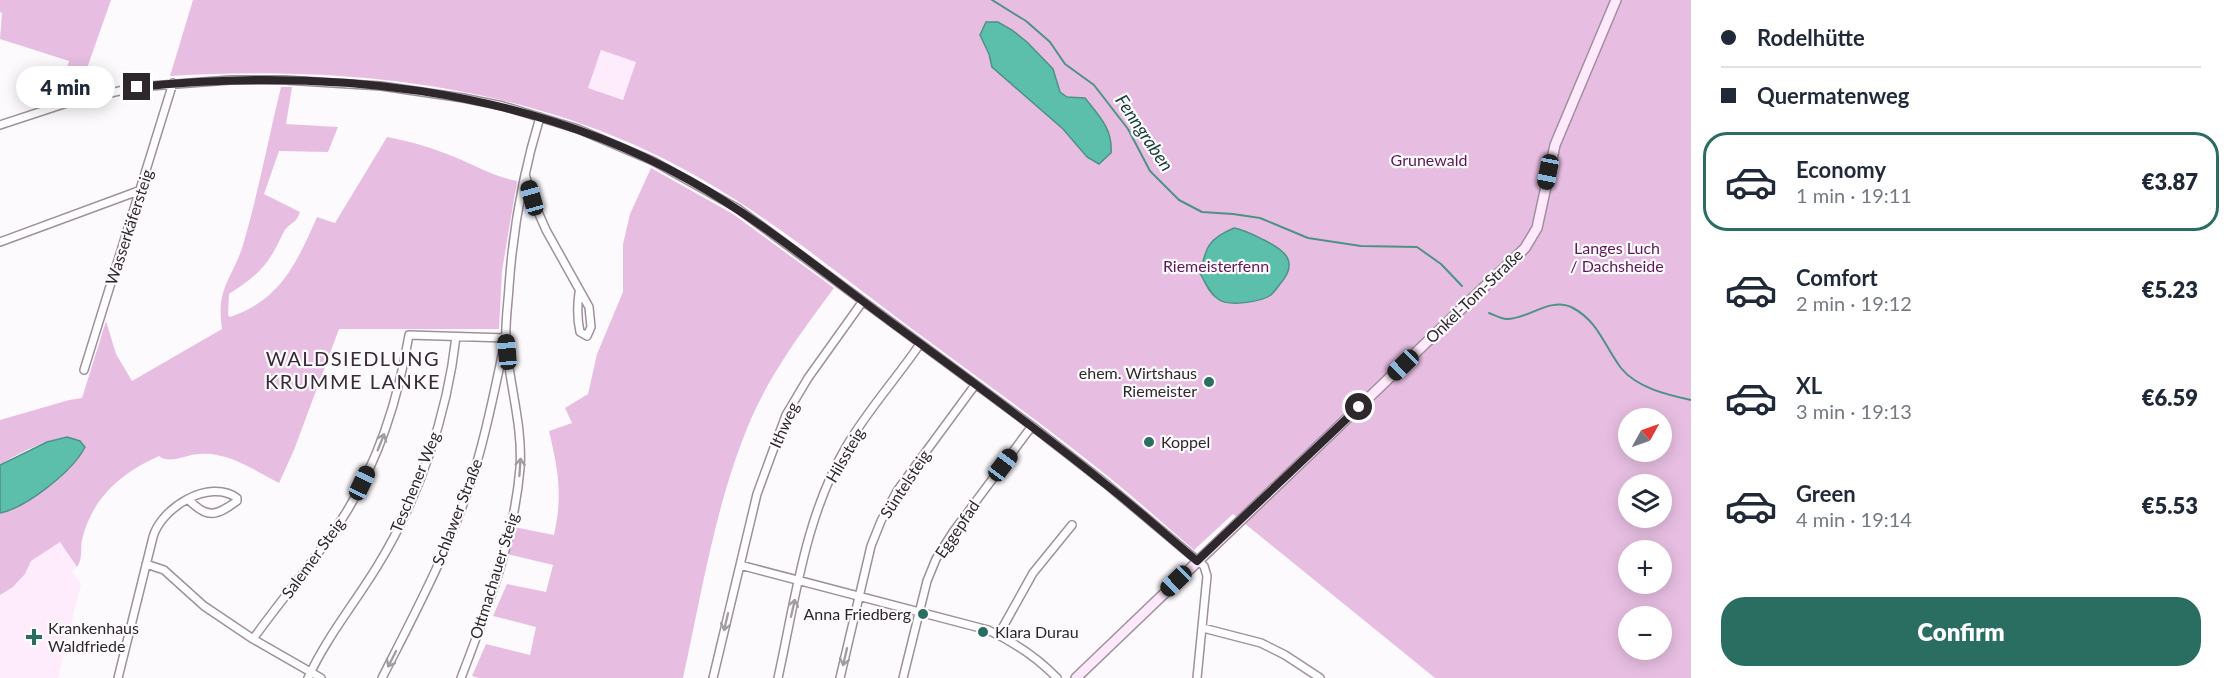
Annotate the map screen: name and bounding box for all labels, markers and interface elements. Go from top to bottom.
text: Rodelhütte [1757,24,1865,51]
callout: 4 min [17,66,116,108]
route end [123,73,150,100]
text: 4 min [41,75,90,99]
text: Quermatenweg [1757,82,1909,109]
water label: Fenngraben [1111,90,1178,175]
park label: Grunewald [1391,150,1467,169]
car [1536,153,1560,191]
icon: car [1724,155,1778,209]
text: Economy [1796,156,1886,183]
street label: Wasserkäfersteig [101,167,156,287]
text: €3.87 [2142,168,2198,195]
car [518,178,546,218]
text: 1 min · 19:11 [1796,183,1912,207]
park label: Langes Luch / Dachsheide [1570,238,1664,275]
street label: Onkel-Tom-Straße [1421,245,1526,347]
park label: Riemeisterfenn [1163,256,1269,275]
icon: car [1724,263,1778,317]
text: Comfort [1796,264,1878,291]
text: €5.23 [2142,276,2198,303]
text: 2 min · 19:12 [1796,291,1912,315]
car [496,333,518,371]
district label: WALDSIEDLUNG KRUMME LANKE [265,346,441,393]
car [1384,346,1422,384]
place label: ehem. Wirtshaus Riemeister [1079,363,1197,400]
icon: car [1724,371,1778,425]
text: XL [1796,372,1822,399]
marker: ehem. Wirtshaus Riemeister [1202,375,1216,389]
text: €6.59 [2142,384,2198,411]
route start [1345,393,1372,420]
street label: Ithweg [765,399,802,451]
text: 3 min · 19:13 [1796,399,1912,423]
north arrow [1618,408,1672,462]
map controls [1618,408,1672,660]
street label: Hilssteig [821,424,868,485]
street label: Teschener Weg [386,429,443,535]
place label: Koppel [1161,432,1210,451]
one-way arrow [376,433,387,452]
marker: Koppel [1142,435,1156,449]
car [985,445,1021,485]
street label: Süntelsteig [876,446,934,521]
street label: Schlawer Straße [427,456,486,568]
one-way arrow [514,457,525,477]
car [346,463,378,503]
button: layers [1618,474,1672,528]
icon: car [1724,479,1778,533]
text: Green [1796,480,1856,507]
text: €5.53 [2142,492,2198,519]
street label: Eggepfad [930,496,983,561]
text: 4 min · 19:14 [1796,507,1912,531]
street label: Ottmachauer Steig [465,510,522,641]
street label: Salemer Steig [277,514,348,602]
button: + [1618,540,1672,594]
car [1157,562,1195,600]
button: Confirm [1721,597,2201,666]
one-way arrow [788,599,799,619]
place label: Anna Friedberg [803,604,911,623]
button: − [1618,606,1672,660]
marker: Anna Friedberg [916,607,930,621]
one-way arrow [720,612,732,631]
place label: Krankenhaus Waldfriede [48,618,139,655]
place label: Klara Durau [995,622,1079,641]
marker: Klara Durau [976,625,990,639]
marker: Krankenhaus Waldfriede [25,628,43,646]
one-way arrow [838,647,850,666]
one-way arrow [386,649,397,667]

